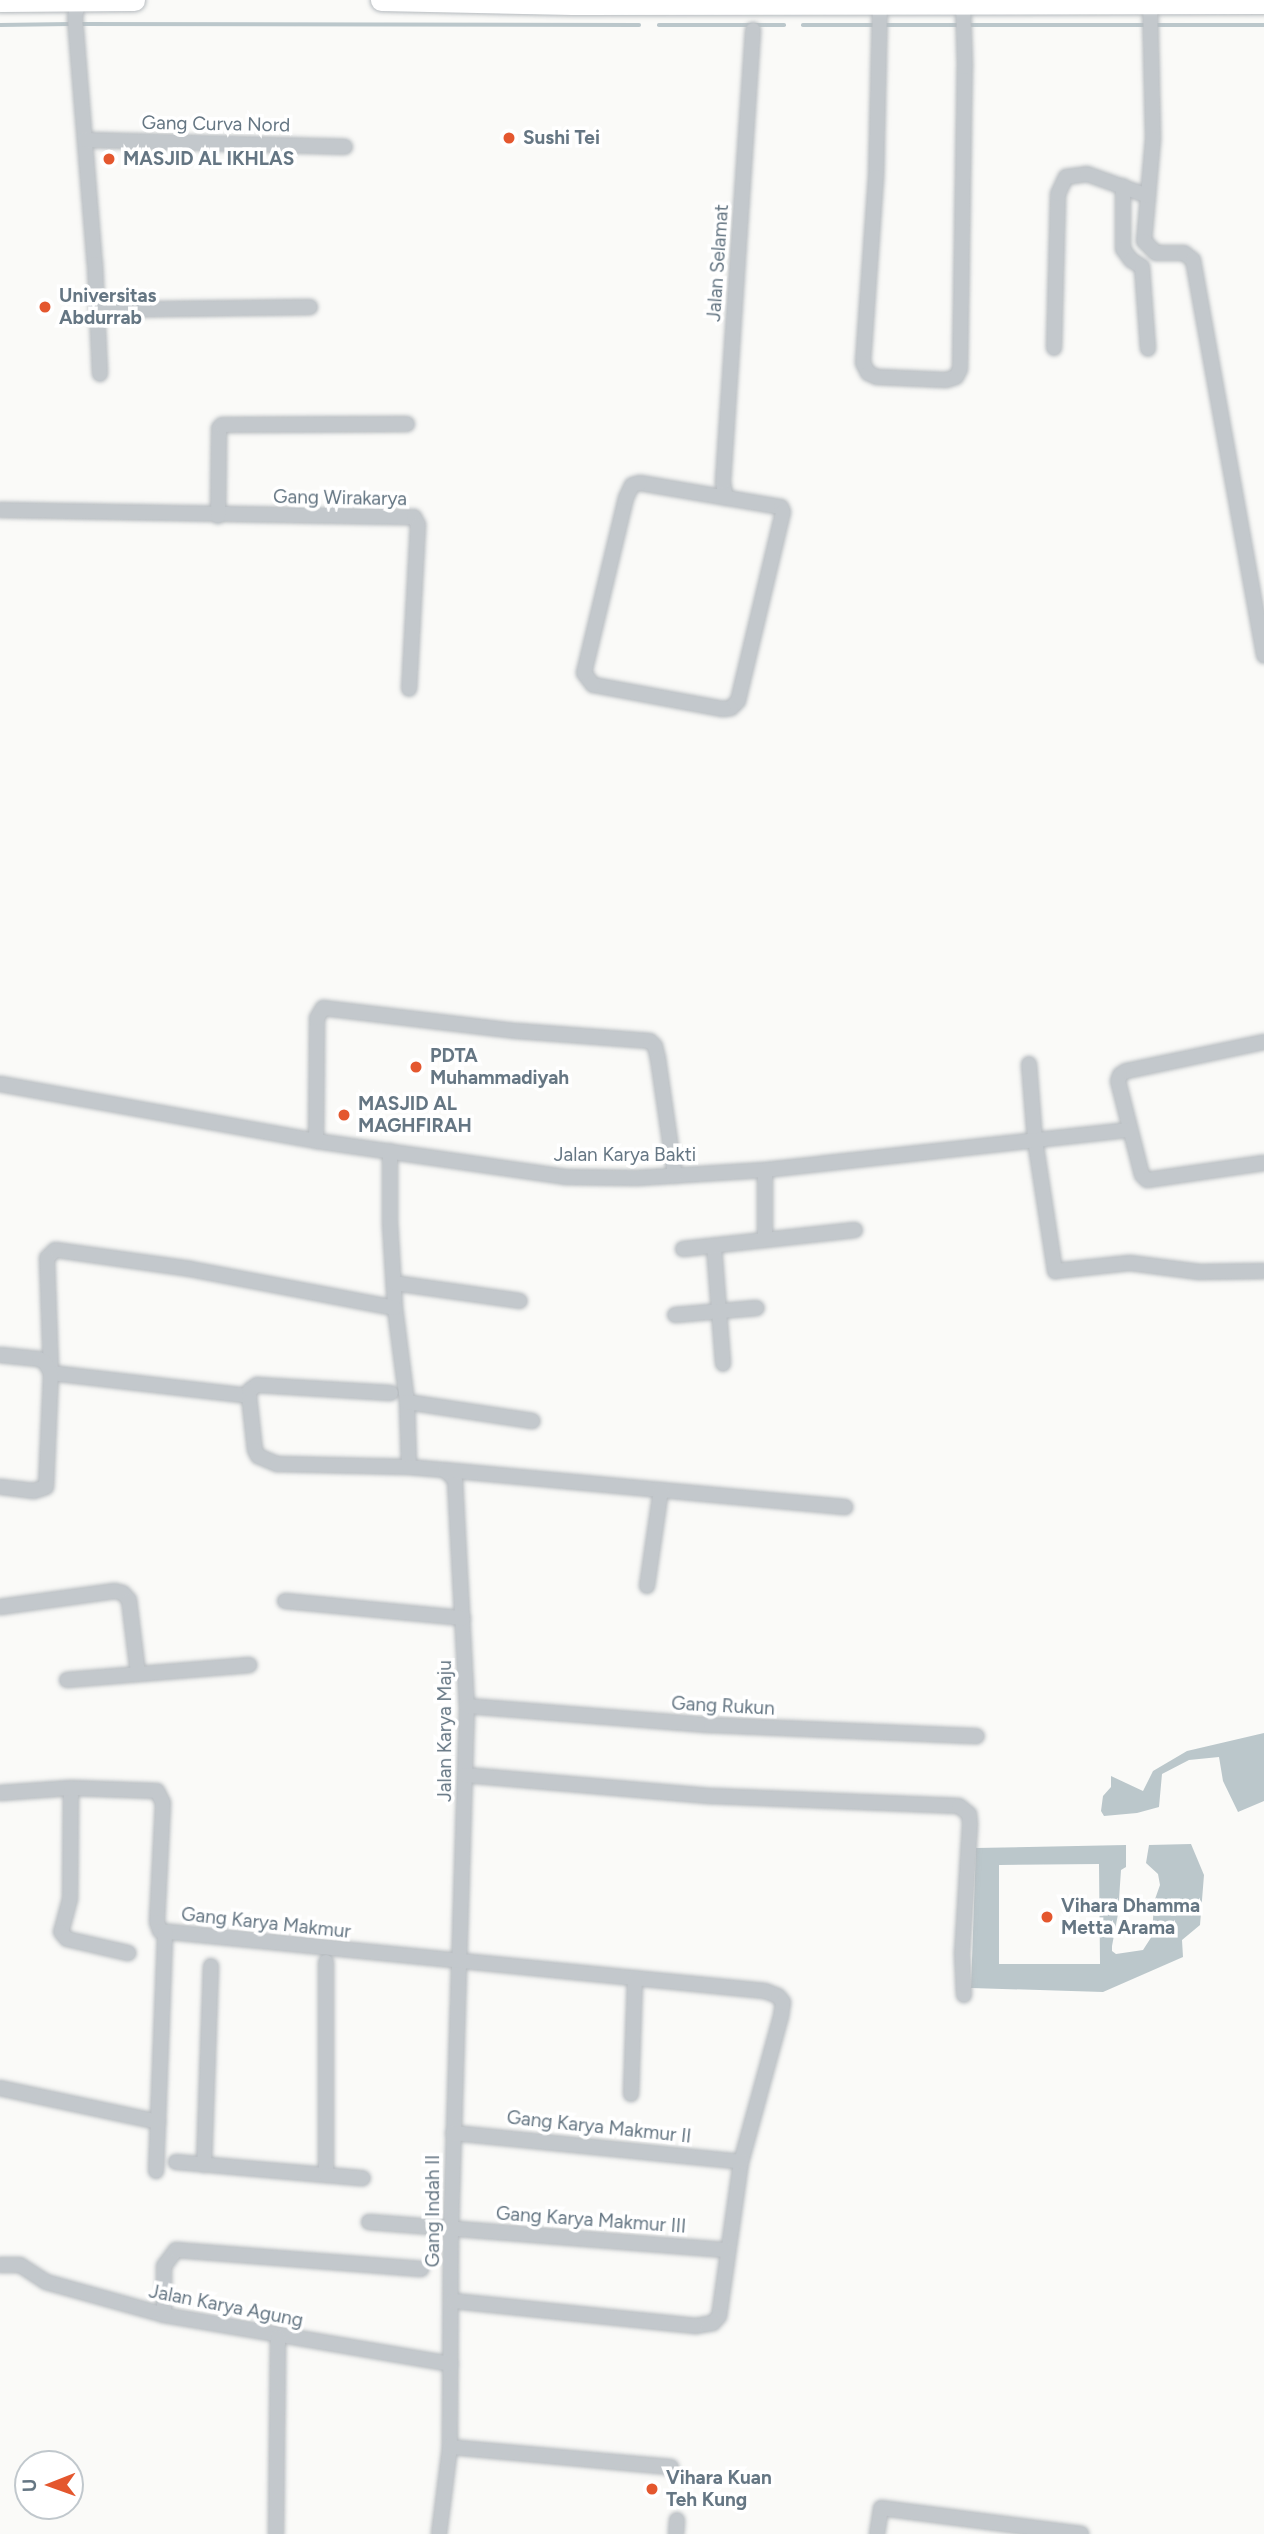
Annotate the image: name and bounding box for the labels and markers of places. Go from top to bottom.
place label: Sushi Tei [523,127,600,149]
marker: Sushi Tei [501,130,517,146]
place label: MASJID AL IKHLAS [123,148,294,170]
marker: MASJID AL IKHLAS [101,151,117,167]
place label: Universitas Abdurrab [59,285,156,329]
marker: Universitas Abdurrab [37,299,53,315]
place label: PDTA Muhammadiyah [430,1045,569,1089]
marker: PDTA Muhammadiyah [408,1059,424,1075]
place label: MASJID AL MAGHFIRAH [358,1093,472,1137]
marker: MASJID AL MAGHFIRAH [336,1107,352,1123]
place label: Vihara Dhamma Metta Arama [1061,1895,1200,1939]
marker: Vihara Dhamma Metta Arama [1039,1909,1055,1925]
place label: Vihara Kuan Teh Kung [666,2467,772,2511]
marker: Vihara Kuan Teh Kung [644,2481,660,2497]

